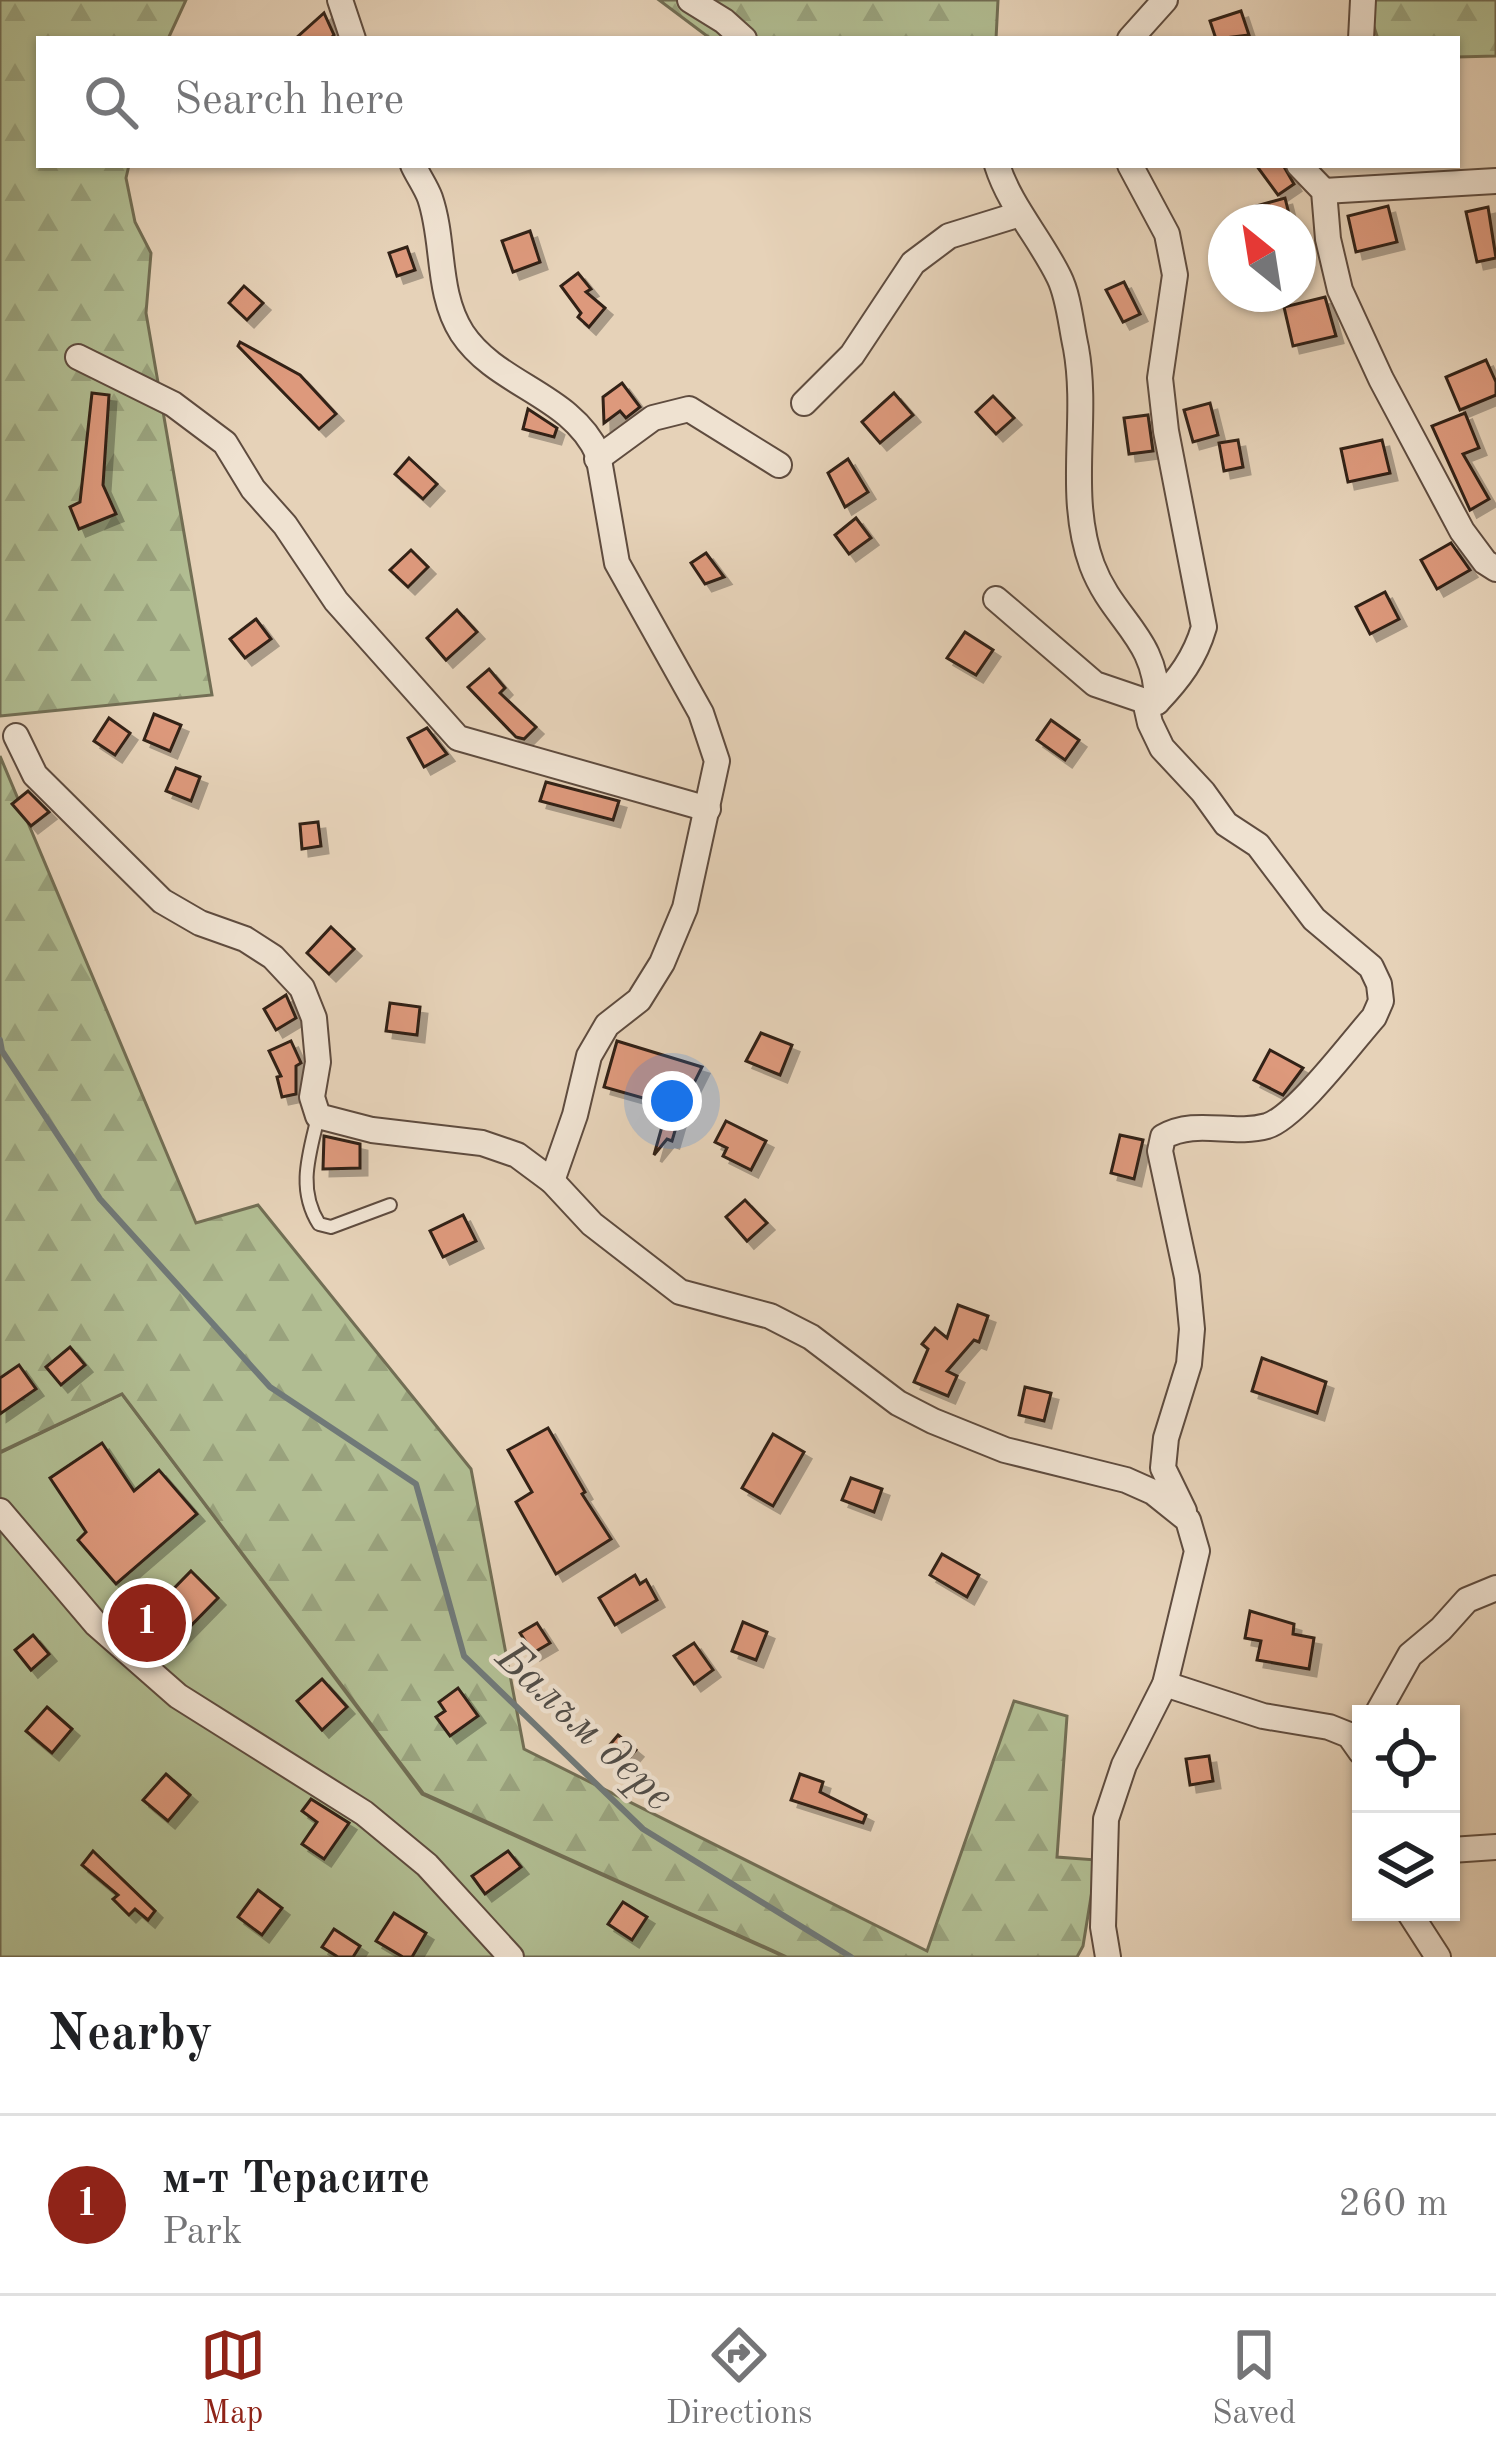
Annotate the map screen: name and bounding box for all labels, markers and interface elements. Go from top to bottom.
search box [36,36,1460,168]
icon: search [78,69,144,135]
text: Search here [174,79,404,124]
north arrow [1208,204,1316,312]
your location [642,1071,702,1131]
pin: 1 [108,1578,186,1668]
water label: Балъм дере [485,1634,681,1821]
map controls [1352,1705,1460,1921]
button: locate [1352,1705,1460,1813]
button: layers [1352,1813,1460,1921]
text: Nearby [48,2010,213,2061]
text: м-т Терасите [162,2158,430,2203]
text: 1 [76,2185,98,2224]
text: 260 m [1338,2185,1448,2224]
text: Park [162,2213,242,2252]
tab: Map [200,2322,266,2435]
tab: Directions [666,2322,812,2435]
tab: Saved [1212,2322,1296,2435]

